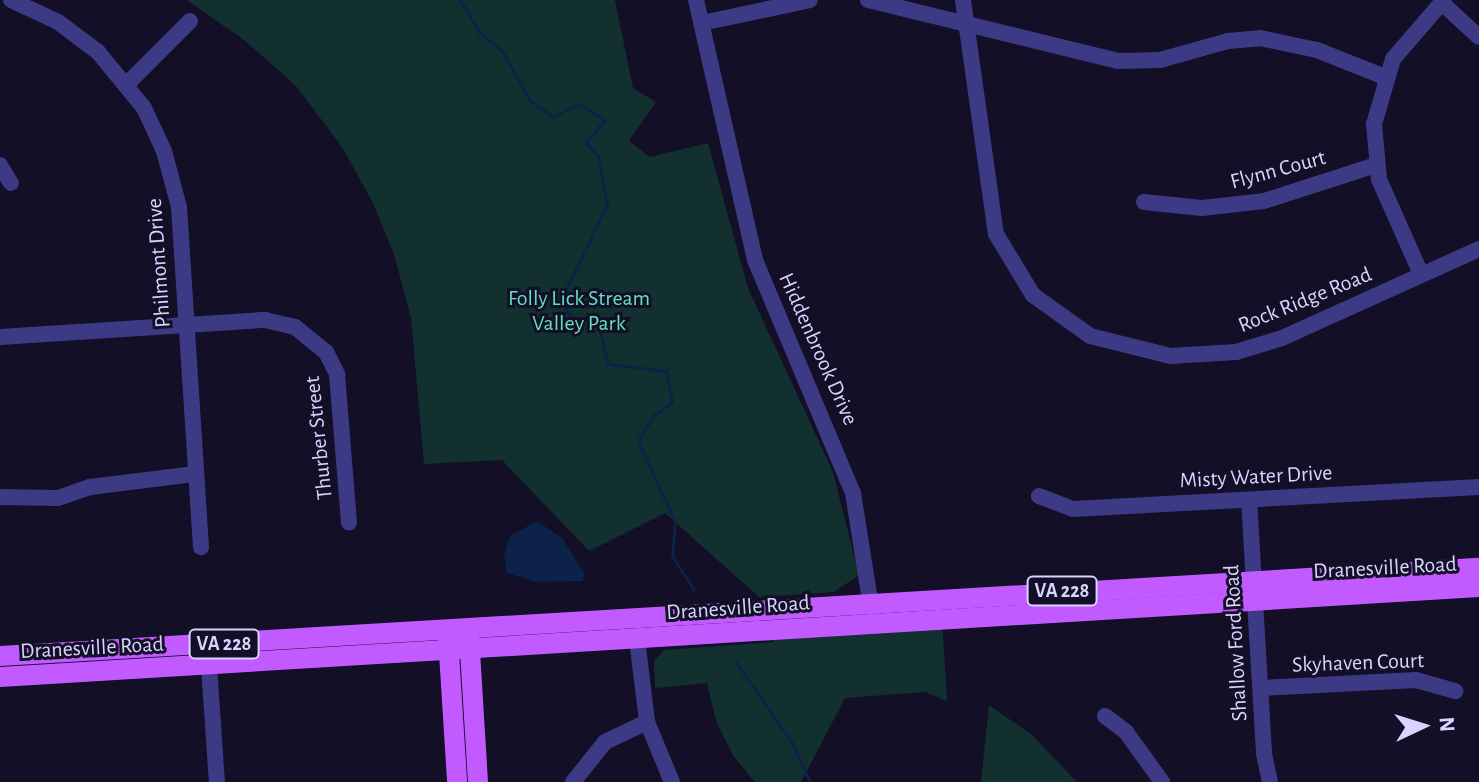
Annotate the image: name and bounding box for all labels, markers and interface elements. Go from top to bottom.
street label: Flynn Court [1228,145,1328,195]
street label: Philmont Drive [141,197,177,329]
street label: Rock Ridge Road [1234,261,1376,339]
street label: Hiddenbrook Drive [773,269,863,429]
park label: Folly Lick Stream Valley Park [508,285,650,336]
street label: Thurber Street [299,375,339,501]
street label: Misty Water Drive [1179,460,1333,494]
street label: Dranesville Road [1313,551,1457,585]
street label: Shallow Ford Road [1219,564,1253,722]
road number: VA 228 [1026,575,1098,607]
street label: Dranesville Road [665,590,811,626]
road number: VA 228 [188,628,260,660]
street label: Dranesville Road [20,631,164,665]
street label: Skyhaven Court [1292,648,1424,678]
north arrow [1383,686,1463,766]
text: N [1435,716,1458,733]

